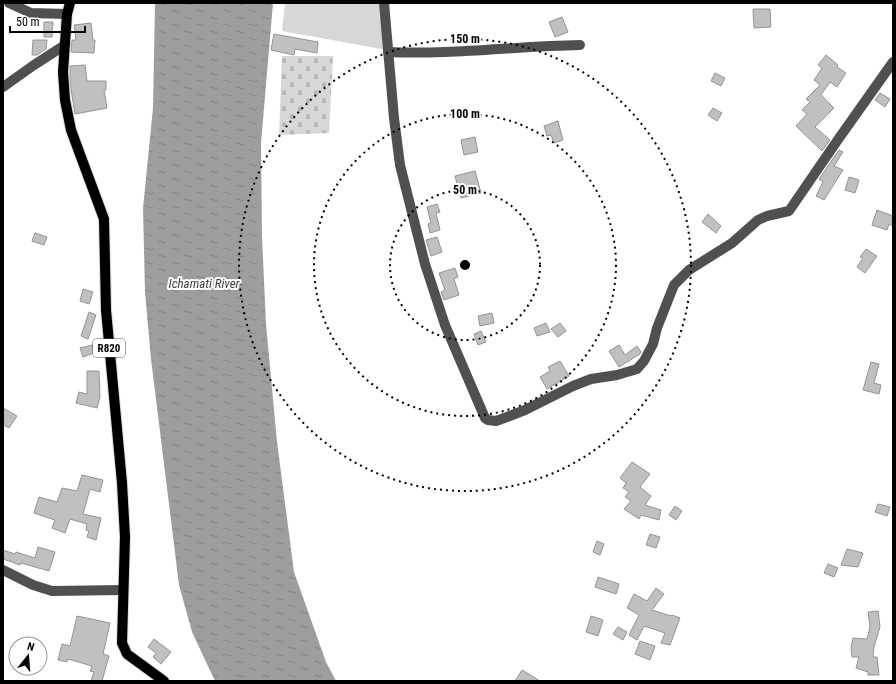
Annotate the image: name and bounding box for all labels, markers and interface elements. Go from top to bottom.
scale bar [10,8,85,34]
text: 50 m [16,15,40,29]
text: 150 m [450,32,480,46]
text: 100 m [450,107,480,121]
text: 50 m [453,183,477,197]
centre of rings [458,258,472,272]
water label: Ichamati River [169,276,241,291]
road number: R820 [93,339,125,357]
north arrow [8,636,48,676]
text: N [26,640,36,654]

